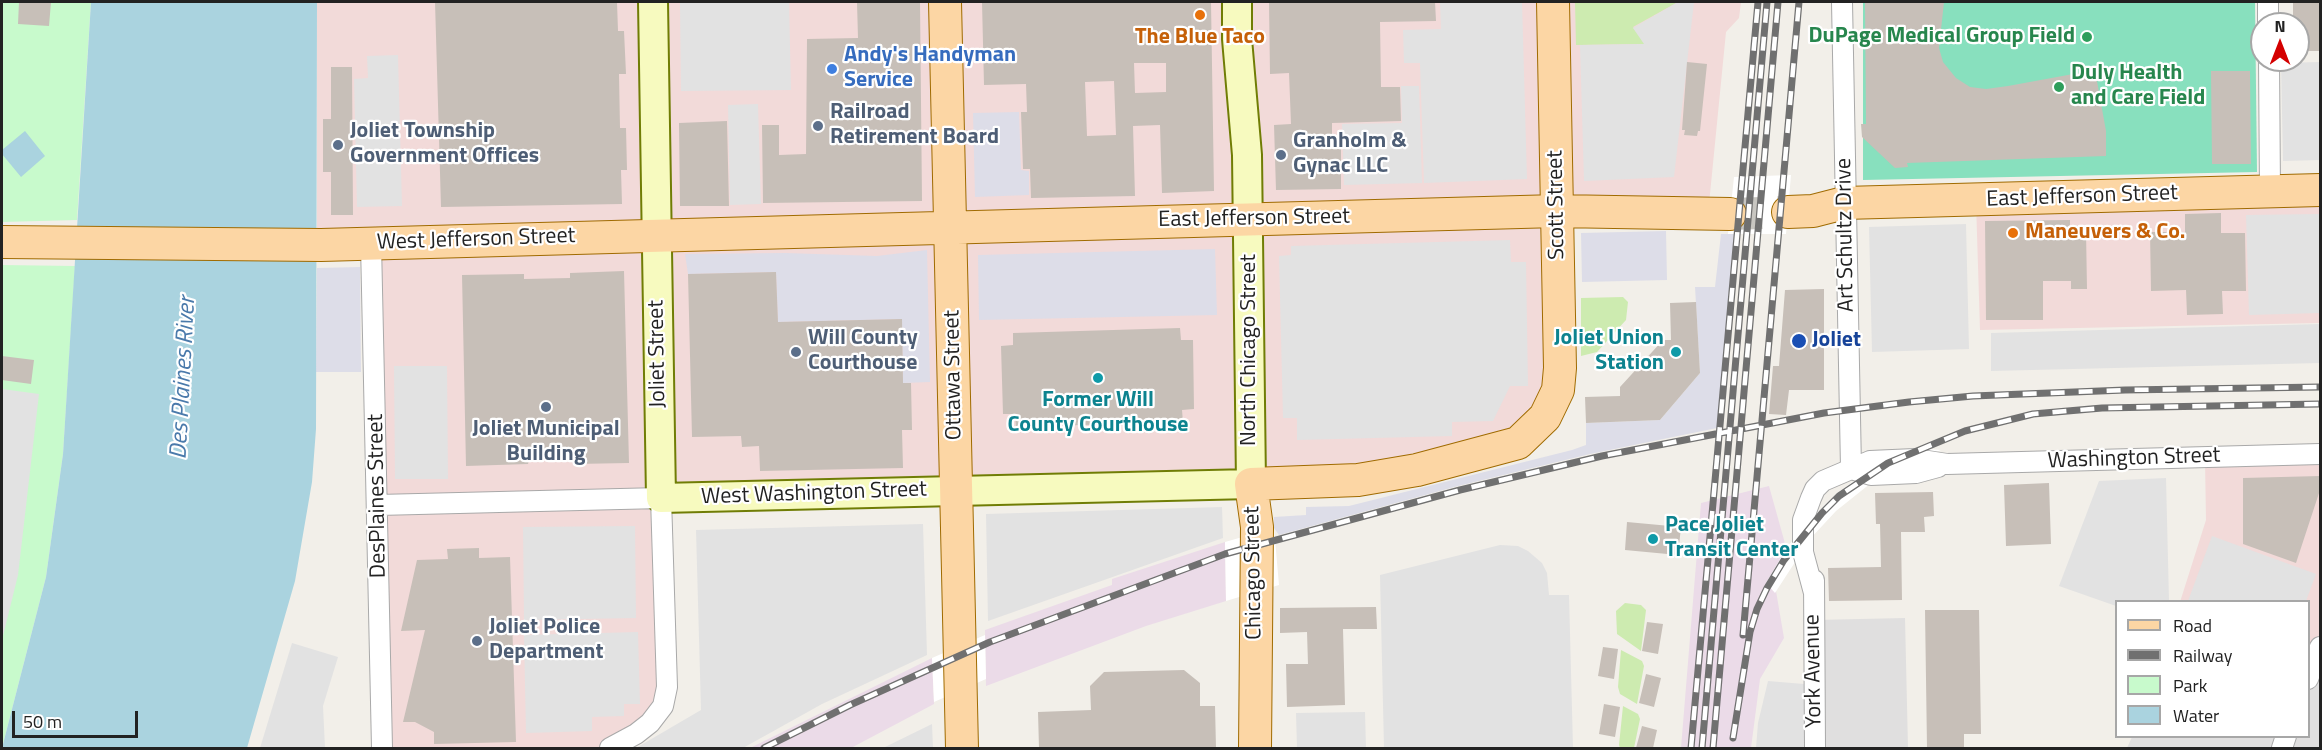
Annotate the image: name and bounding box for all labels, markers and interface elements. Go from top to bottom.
marker: The Blue Taco [1193,8,1207,22]
north arrow [2250,12,2310,72]
text: N [2274,14,2286,38]
place label: DuPage Medical Group Field [1808,24,2075,50]
place label: The Blue Taco [1135,25,1265,51]
marker: DuPage Medical Group Field [2080,30,2094,44]
place label: Andy's Handyman Service [844,43,1016,94]
place label: Duly Health and Care Field [2071,61,2205,112]
marker: Andy's Handyman Service [825,62,839,76]
marker: Duly Health and Care Field [2052,80,2066,94]
place label: Railroad Retirement Board [830,100,999,152]
place label: Joliet Township Government Offices [350,119,539,170]
marker: Railroad Retirement Board [811,119,825,133]
place label: Granholm & Gynac LLC [1293,129,1407,180]
marker: Joliet Township Government Offices [331,138,345,152]
marker: Granholm & Gynac LLC [1274,148,1288,162]
street label: Scott Street [1543,150,1571,260]
street label: Art Schultz Drive [1831,158,1861,312]
street label: East Jefferson Street [1986,180,2178,214]
street label: East Jefferson Street [1158,204,1350,234]
place label: Maneuvers & Co. [2025,220,2185,246]
street label: West Jefferson Street [376,223,576,257]
marker: Maneuvers & Co. [2006,226,2020,240]
street label: North Chicago Street [1237,254,1263,446]
water label: Des Plaines River [165,296,203,460]
street label: Joliet Street [644,300,672,408]
street label: Ottawa Street [940,310,968,440]
place label: Will County Courthouse [808,326,918,378]
place label: Joliet Union Station [1554,326,1664,378]
place label: Joliet [1812,328,1861,354]
marker: Joliet [1790,332,1808,350]
marker: Will County Courthouse [789,345,803,359]
marker: Joliet Union Station [1669,345,1683,359]
marker: Former Will County Courthouse [1091,371,1105,385]
place label: Former Will County Courthouse [1007,388,1189,440]
marker: Joliet Municipal Building [539,400,553,414]
street label: DesPlaines Street [363,414,393,578]
place label: Joliet Municipal Building [472,417,620,469]
street label: Washington Street [2047,443,2221,475]
street label: West Washington Street [701,477,927,511]
street label: Chicago Street [1240,506,1268,640]
place label: Pace Joliet Transit Center [1665,513,1798,564]
marker: Pace Joliet Transit Center [1646,532,1660,546]
legend [2115,600,2310,738]
text: Road [2173,612,2212,639]
street label: York Avenue [1800,614,1828,728]
place label: Joliet Police Department [489,615,604,666]
marker: Joliet Police Department [470,634,484,648]
text: Railway [2173,642,2232,669]
text: Park [2173,672,2207,699]
scale bar [15,699,141,737]
text: Water [2173,702,2219,729]
text: 50 m [23,708,62,735]

